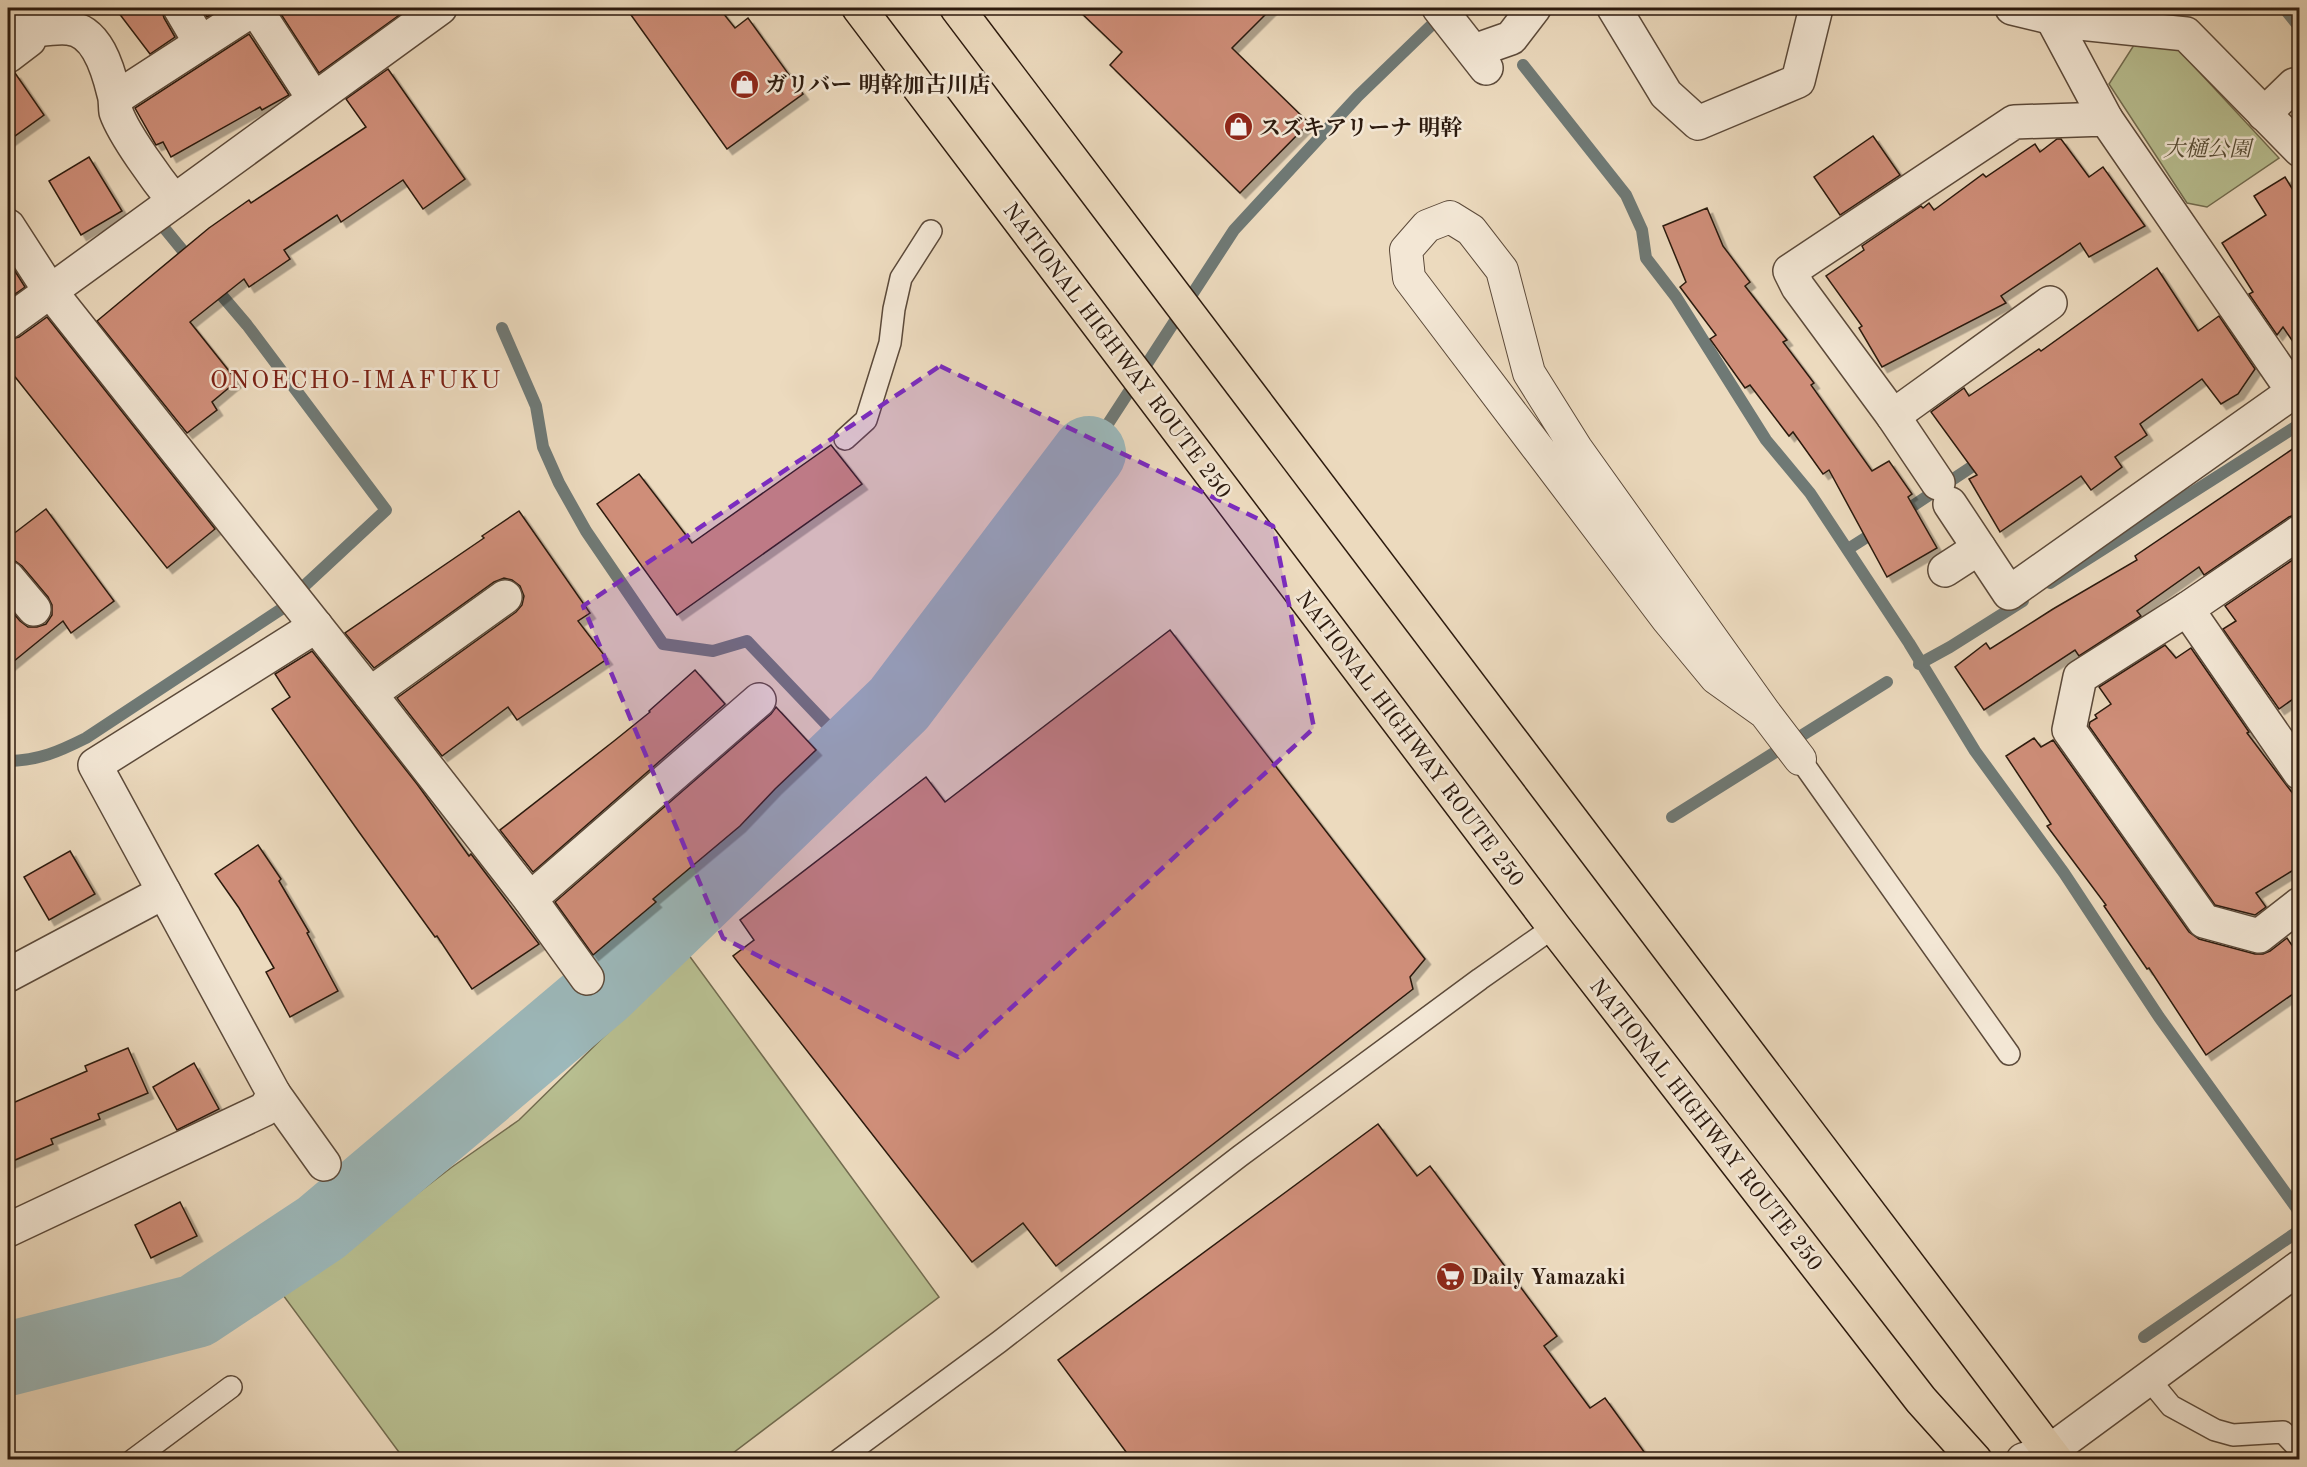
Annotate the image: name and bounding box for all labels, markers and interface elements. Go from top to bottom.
shop icon: ガリバー 明幹加古川店 [728,68,760,100]
place label: ガリバー 明幹加古川店 [765,73,991,97]
shop icon: スズキアリーナ 明幹 [1222,111,1254,143]
place label: スズキアリーナ 明幹 [1259,116,1462,140]
park label: 大樋公園 [2163,137,2254,161]
street label: NATIONAL HIGHWAY ROUTE 250 [998,199,1235,503]
district label: ONOECHO-IMAFUKU [210,368,502,394]
street label: NATIONAL HIGHWAY ROUTE 250 [1291,587,1528,891]
street label: NATIONAL HIGHWAY ROUTE 250 [1585,975,1826,1275]
supermarket icon: Daily Yamazaki [1434,1260,1466,1292]
place label: Daily Yamazaki [1471,1267,1625,1289]

